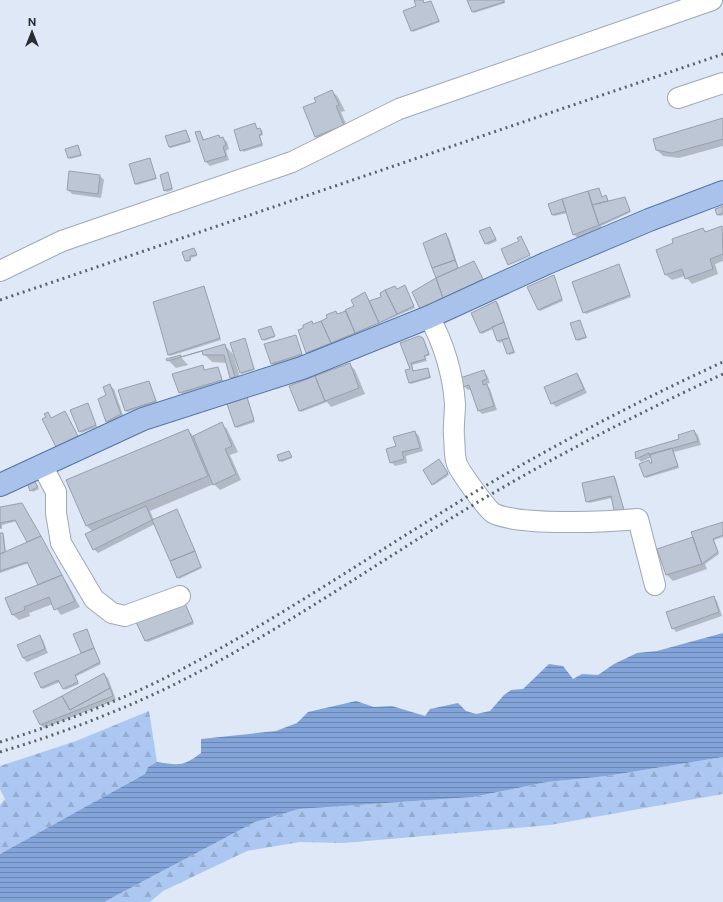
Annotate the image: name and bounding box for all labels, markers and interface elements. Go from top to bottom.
north arrow [12,12,52,52]
text: N [28,16,36,28]

